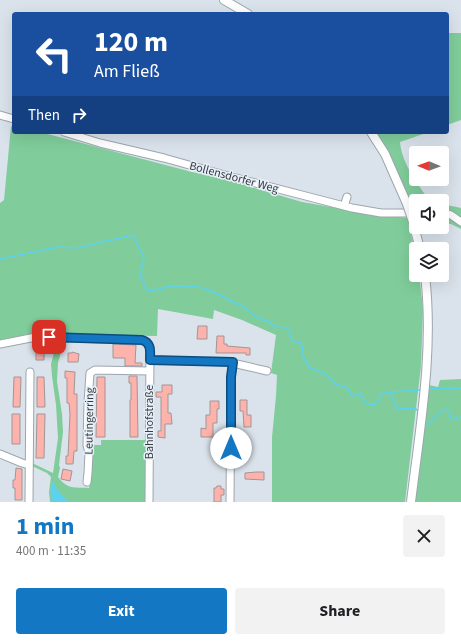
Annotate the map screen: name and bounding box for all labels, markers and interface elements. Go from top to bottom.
text: 120 m [94,22,168,62]
icon: left [28,28,80,80]
text: Am Fließ [94,59,160,84]
icon: right [68,104,90,126]
text: Then [28,105,60,126]
north arrow [409,146,449,186]
map controls [409,146,449,282]
street label: Bollensdorfer Weg [187,157,280,198]
button: sound [409,194,449,234]
button: layers [409,242,449,282]
pin [32,320,66,354]
icon: arrive [38,326,60,348]
street label: Bahnhofstraße [141,385,158,459]
street label: Leutingerring [80,387,99,455]
position arrow [210,427,252,469]
text: 1 min [16,509,74,544]
button: close [403,515,445,557]
text: 400 m · 11:35 [16,542,86,560]
button: Exit [16,588,227,634]
button: Share [235,588,445,634]

